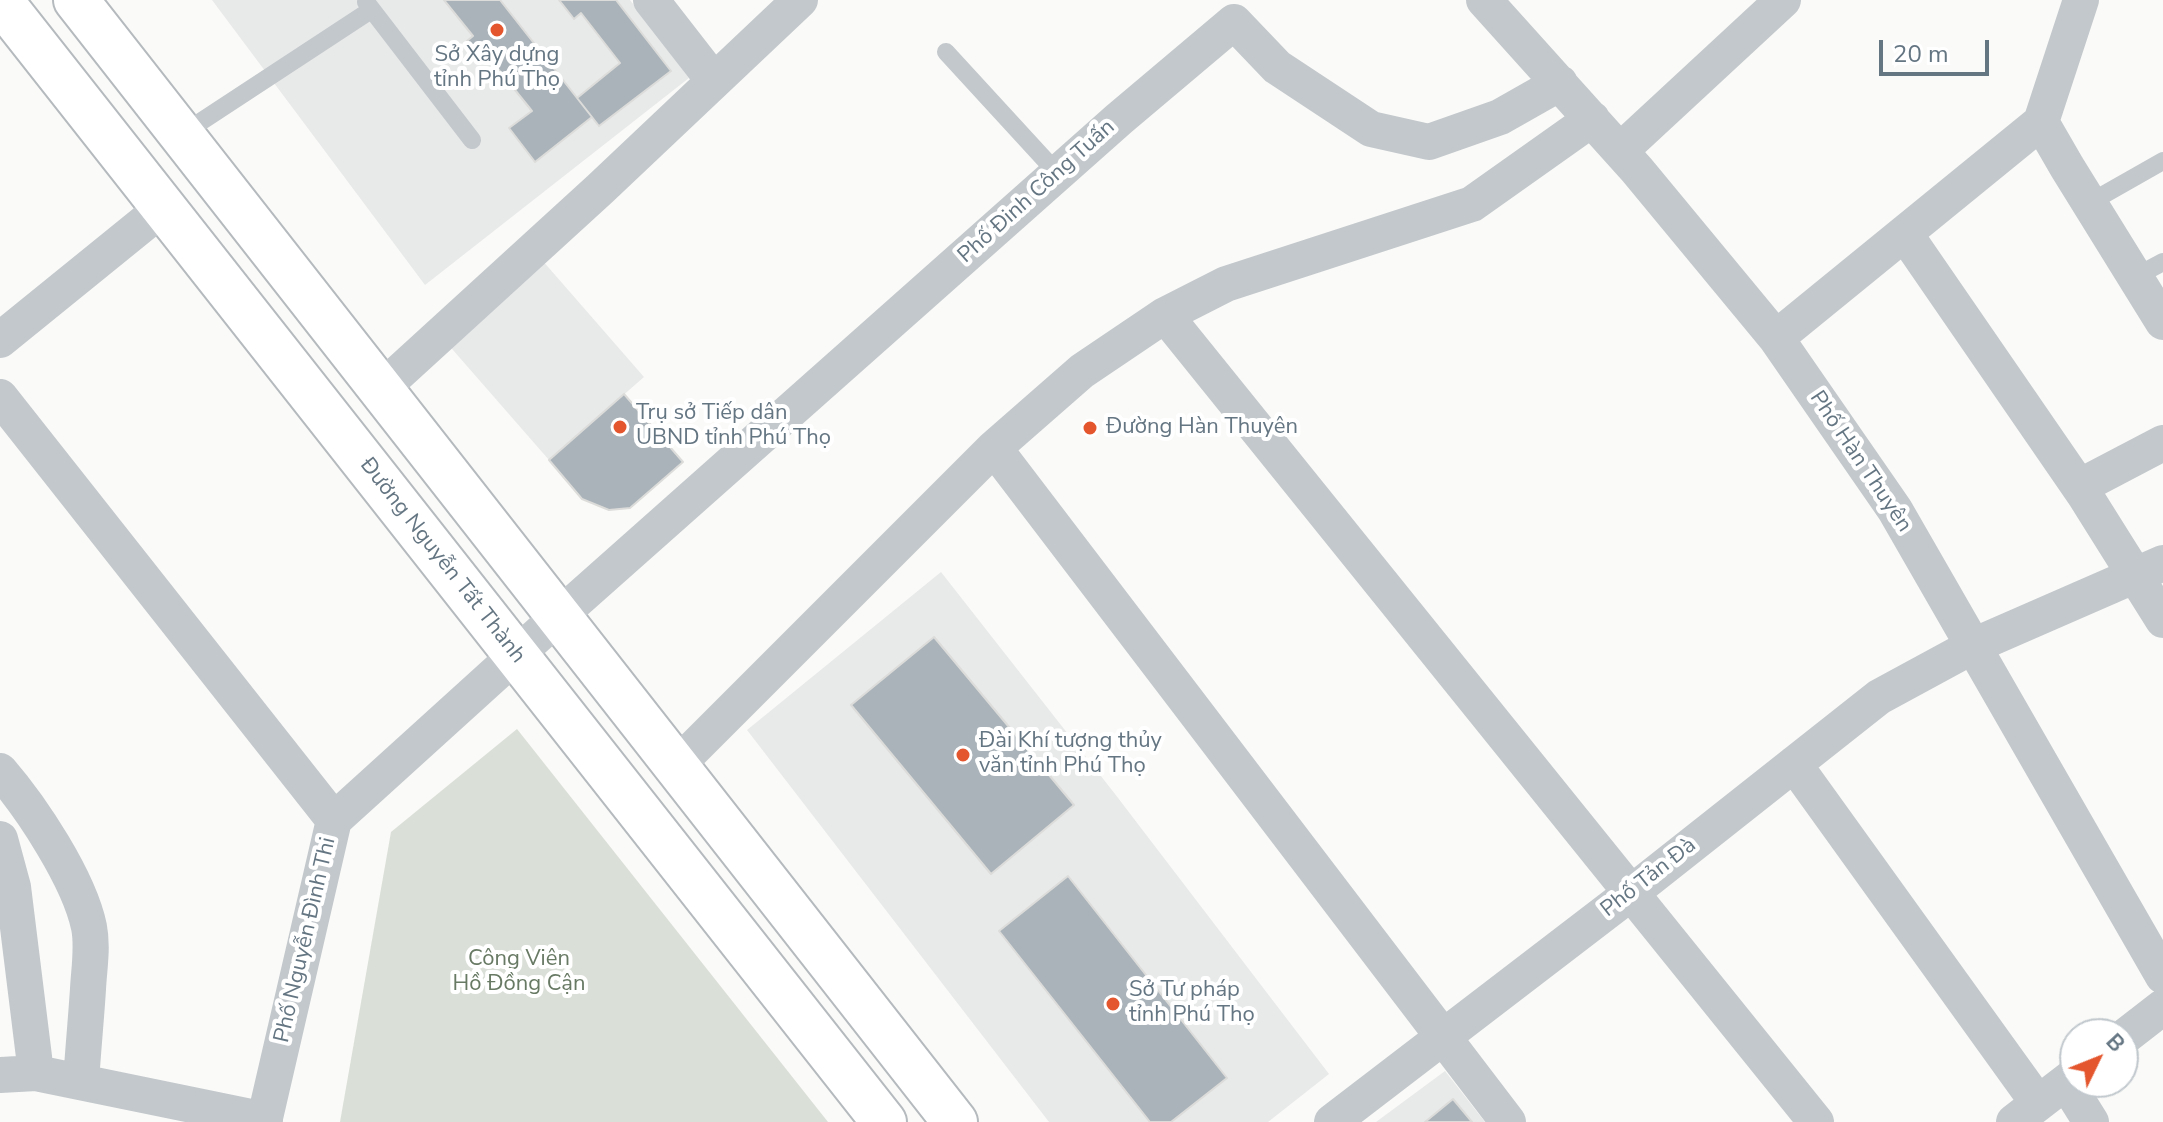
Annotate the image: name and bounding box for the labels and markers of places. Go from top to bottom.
marker: Sở Xây dựng tỉnh Phú Thọ [488,21,506,39]
place label: Sở Xây dựng tỉnh Phú Thọ [434,43,560,94]
place label: Trụ sở Tiếp dân UBND tỉnh Phú Thọ [636,401,831,452]
place label: Đường Hàn Thuyên [1106,415,1298,441]
marker: Trụ sở Tiếp dân UBND tỉnh Phú Thọ [611,418,629,436]
marker: Đường Hàn Thuyên [1081,419,1099,437]
place label: Đài Khí tượng thủy văn tỉnh Phú Thọ [979,729,1162,780]
marker: Đài Khí tượng thủy văn tỉnh Phú Thọ [954,746,972,764]
place label: Sở Tư pháp tỉnh Phú Thọ [1129,978,1255,1030]
marker: Sở Tư pháp tỉnh Phú Thọ [1104,995,1122,1013]

